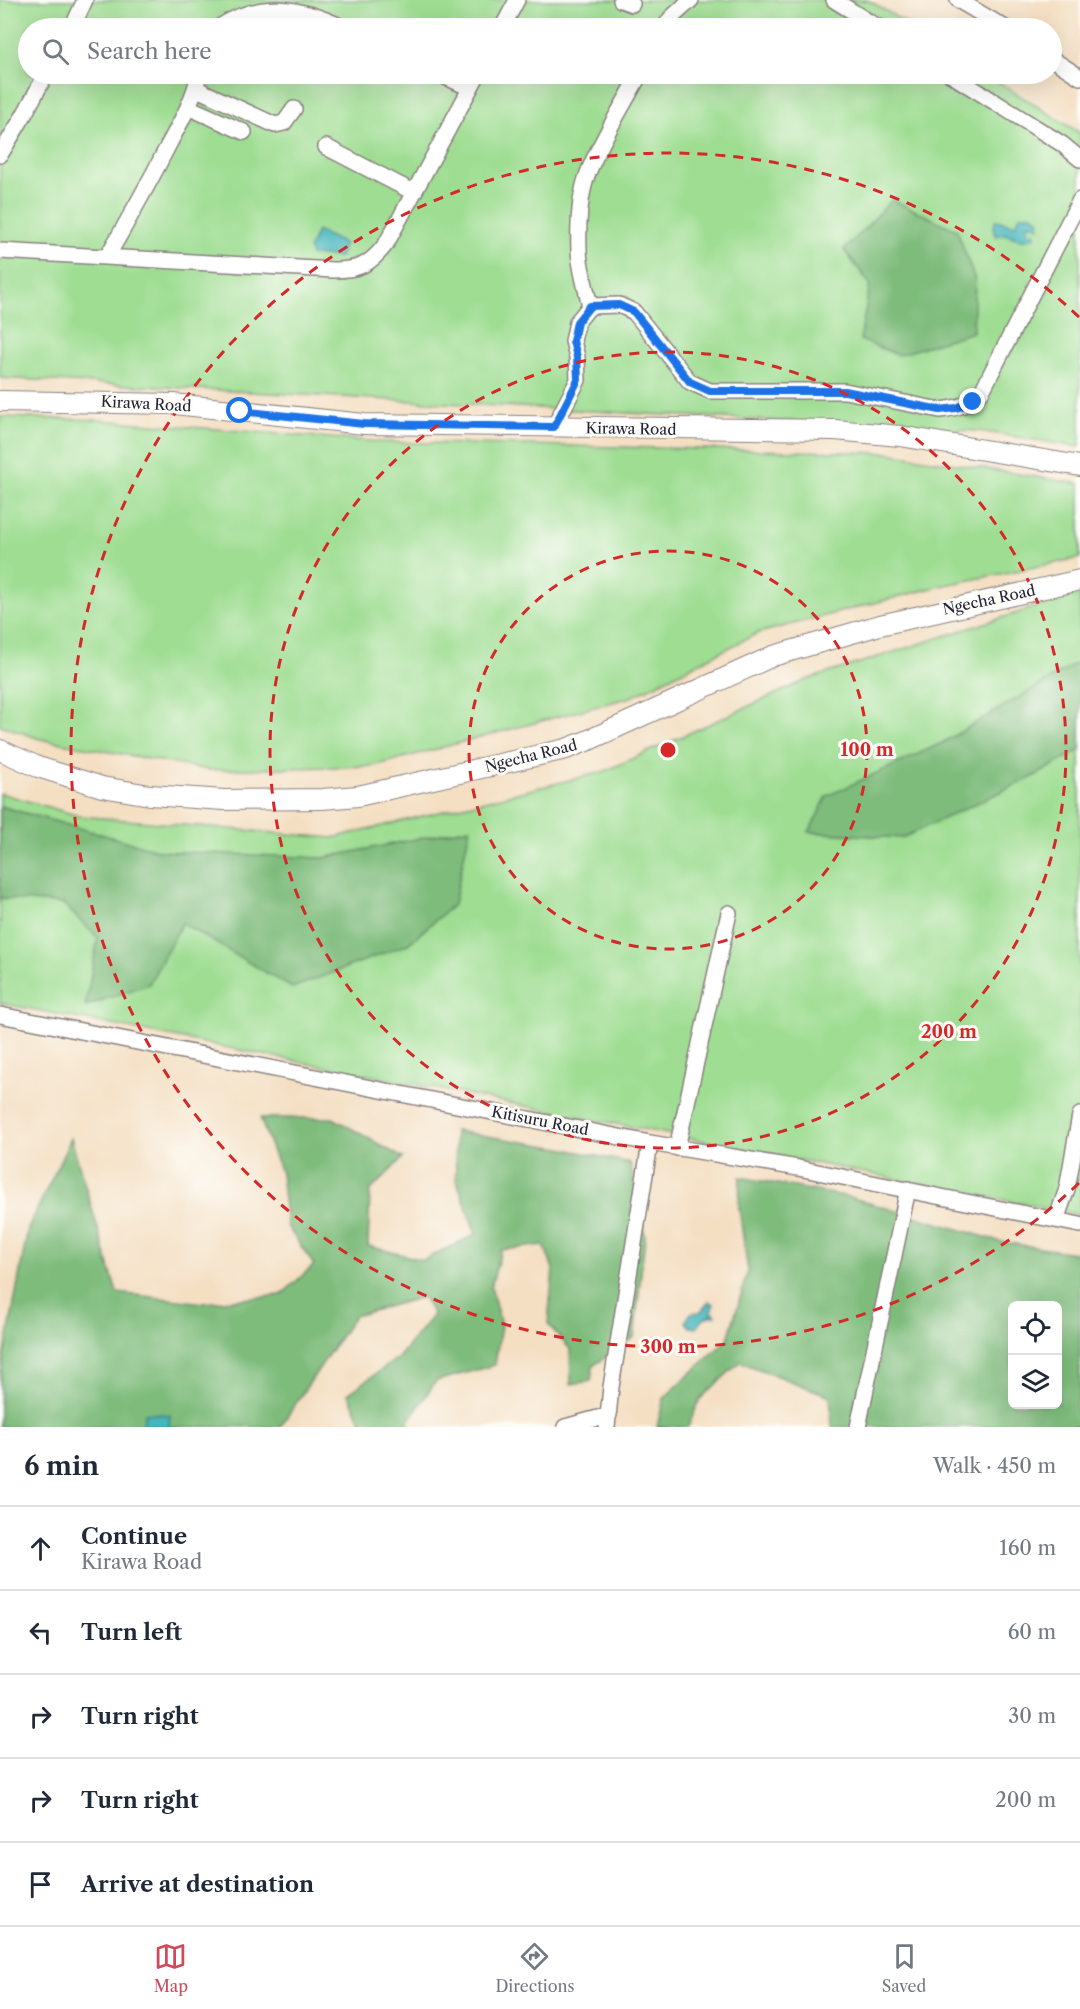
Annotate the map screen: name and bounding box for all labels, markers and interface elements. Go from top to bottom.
search box [18,18,1062,84]
icon: search [39,35,72,68]
text: Search here [87,38,212,65]
route end [959,388,985,414]
street label: Kirawa Road [100,392,192,415]
route start [226,397,252,423]
street label: Kirawa Road [585,418,677,439]
street label: Ngecha Road [941,580,1037,619]
street label: Ngecha Road [483,735,579,776]
text: 100 m [840,739,894,761]
centre of rings [658,740,678,760]
text: 200 m [921,1021,977,1043]
street label: Kitisuru Road [490,1102,590,1139]
map controls [1008,1301,1062,1409]
button: locate [1008,1301,1062,1355]
text: 300 m [640,1336,696,1358]
button: layers [1008,1355,1062,1409]
text: 6 min [24,1450,99,1482]
text: Walk · 450 m [933,1454,1056,1478]
text: Continue [81,1523,187,1550]
icon: ahead [24,1532,57,1565]
text: 160 m [999,1536,1056,1560]
text: Kirawa Road [81,1550,202,1574]
icon: left [24,1616,57,1649]
text: Turn left [81,1619,182,1646]
text: 60 m [1008,1620,1056,1644]
icon: right [24,1700,57,1733]
text: Turn right [81,1703,199,1730]
text: 30 m [1008,1704,1056,1728]
icon: right [24,1784,57,1817]
text: Turn right [81,1787,199,1814]
text: 200 m [995,1788,1056,1812]
icon: arrive [24,1868,57,1901]
text: Arrive at destination [81,1871,314,1898]
tab: Map [154,1940,188,1996]
tab: Directions [495,1940,574,1996]
tab: Saved [882,1940,926,1996]

